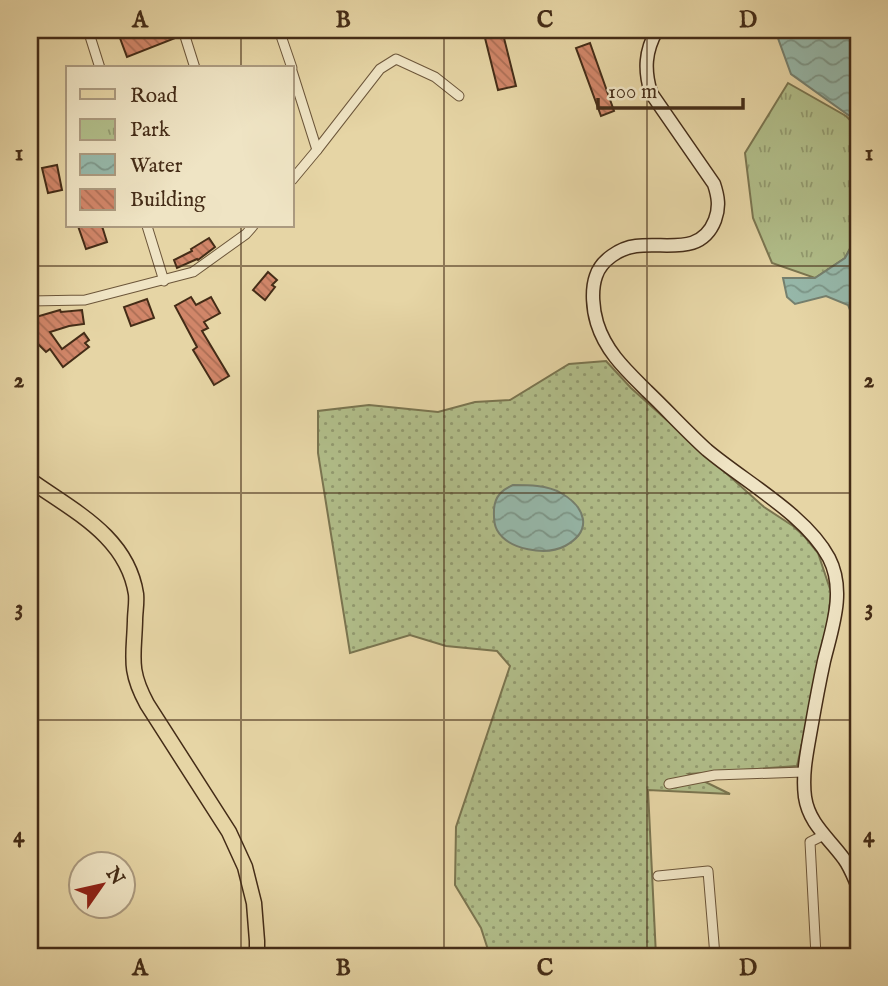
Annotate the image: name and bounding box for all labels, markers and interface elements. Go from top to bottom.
text: A [131,6,149,35]
text: B [335,6,351,35]
text: C [537,6,554,35]
text: D [739,6,757,35]
legend [66,66,294,228]
scale bar [598,66,743,110]
text: 100 m [608,79,657,106]
text: Road [130,83,178,110]
text: Park [130,117,171,144]
text: 1 [15,139,23,168]
text: 1 [865,139,873,168]
text: Water [130,153,183,180]
text: Building [130,187,206,214]
text: 2 [14,366,25,395]
text: 2 [864,366,875,395]
text: 3 [15,594,23,623]
text: 3 [865,594,873,623]
text: 4 [13,821,25,850]
text: 4 [863,821,875,850]
north arrow [66,850,136,920]
text: N [99,862,129,891]
text: A [131,954,149,983]
text: B [335,954,351,983]
text: C [537,954,554,983]
text: D [739,954,757,983]

